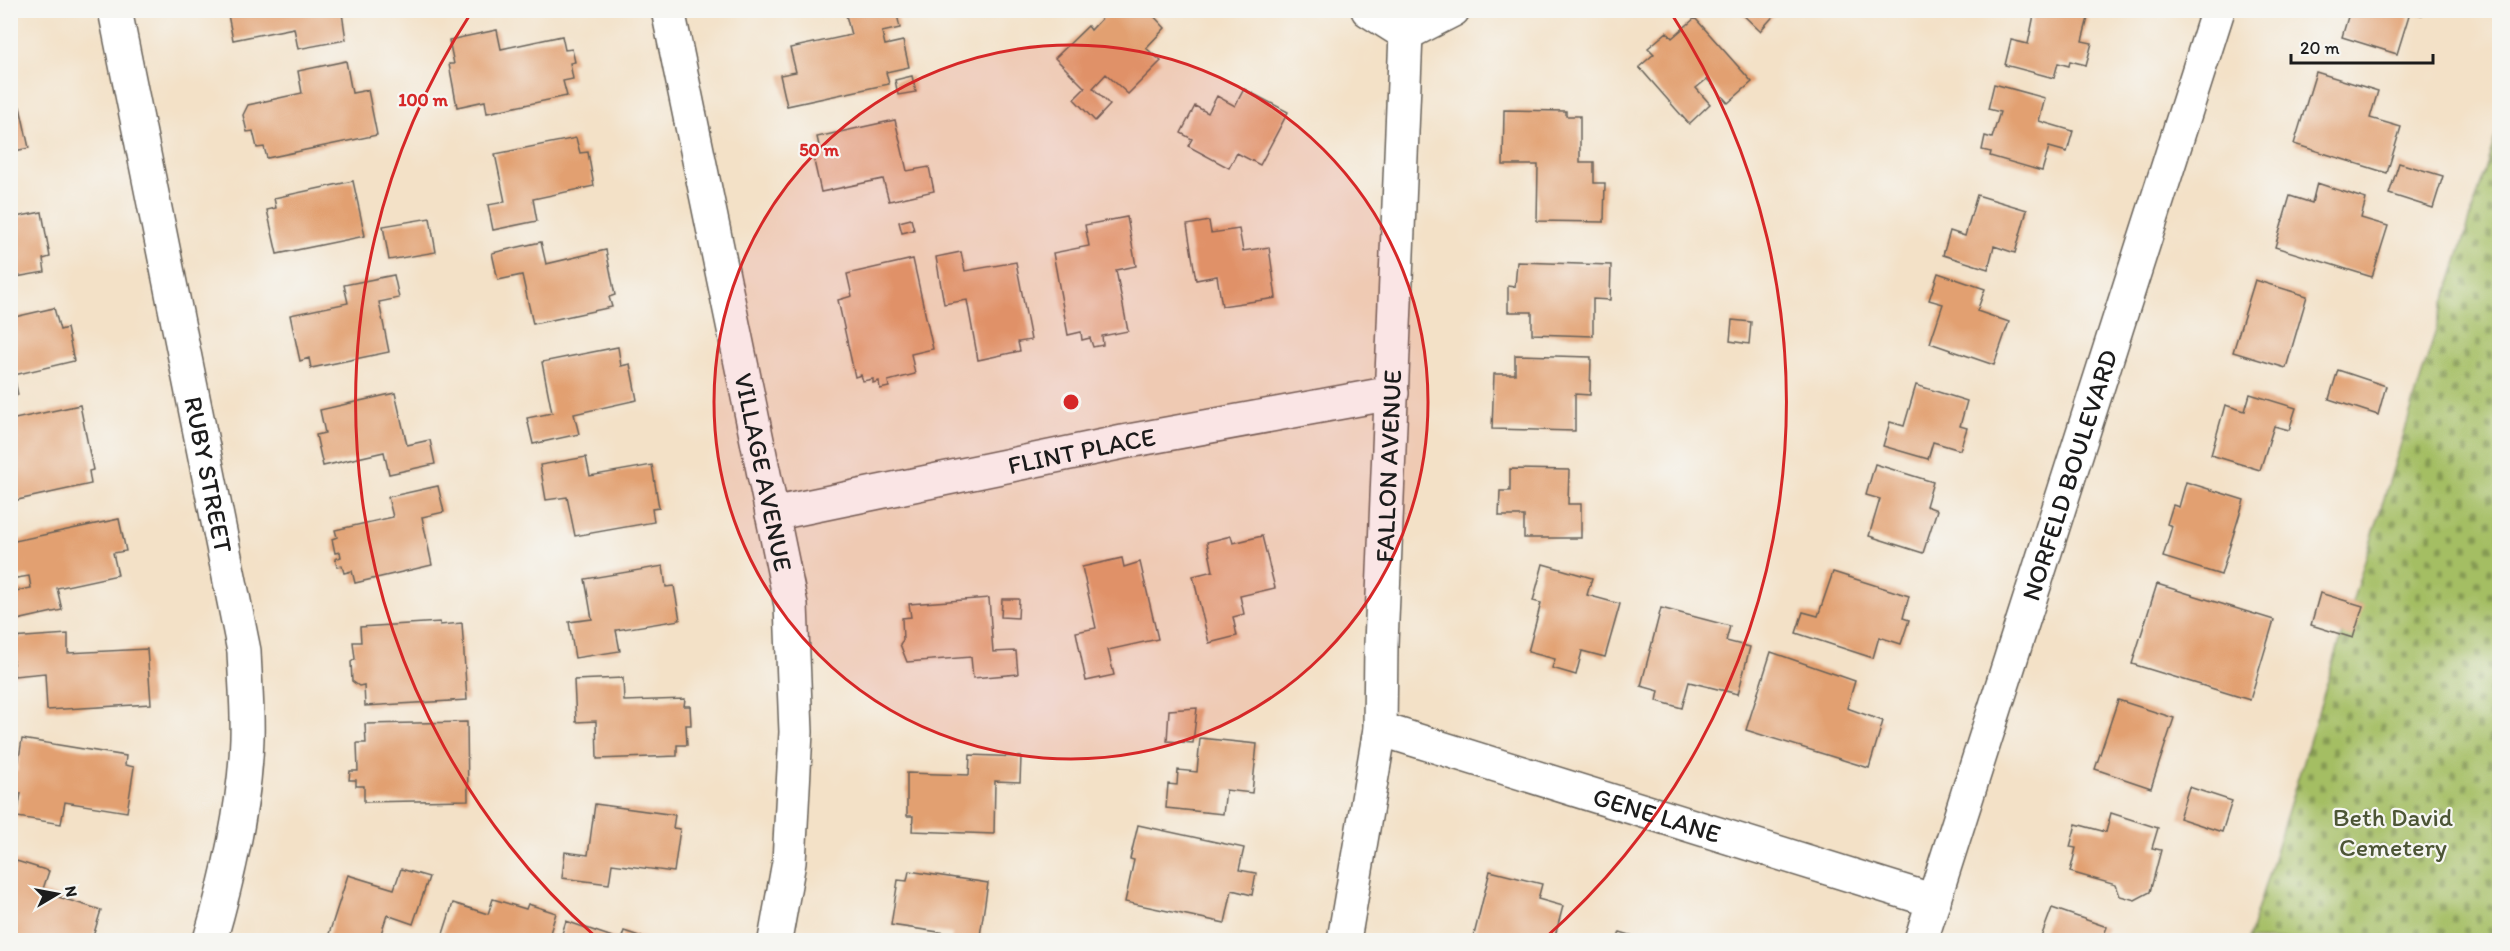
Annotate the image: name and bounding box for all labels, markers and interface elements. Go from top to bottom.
scale bar [2291,27,2434,65]
text: 20 m [2300,37,2340,59]
text: 100 m [398,89,449,111]
text: 50 m [799,139,840,161]
street label: NORFELD BOULEVARD [2014,346,2125,605]
street label: FALLON AVENUE [1368,369,1408,563]
street label: VILLAGE AVENUE [727,370,800,574]
centre of rings [1061,392,1081,412]
street label: RUBY STREET [177,394,240,556]
street label: FLINT PLACE [1005,420,1158,481]
street label: GENE LANE [1589,780,1725,850]
park label: Beth David Cemetery [2333,801,2454,863]
north arrow [27,864,87,924]
text: N [61,885,82,898]

